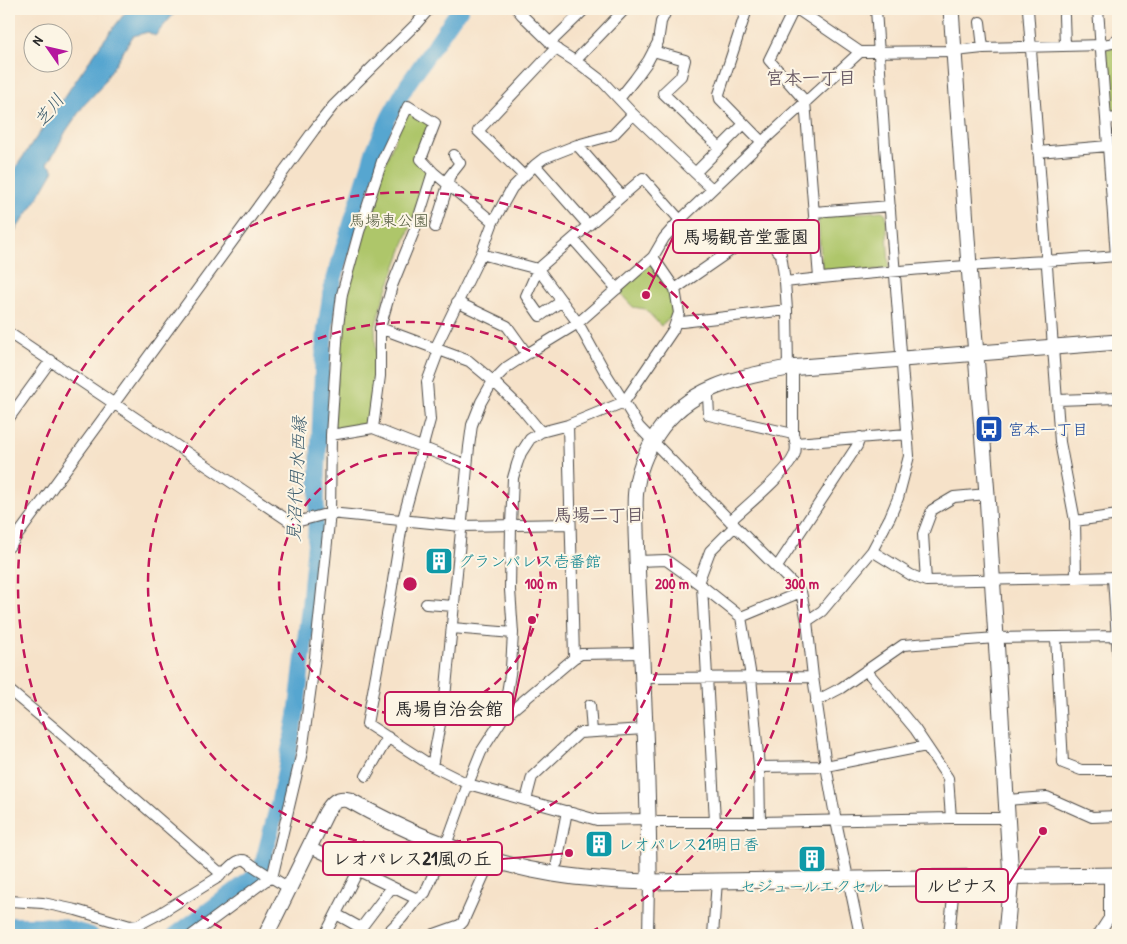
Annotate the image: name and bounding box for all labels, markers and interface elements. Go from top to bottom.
north arrow [22,22,72,72]
text: N [27,32,47,49]
district label: 宮本一丁目 [766,65,856,90]
water label: 芝川 [28,88,70,132]
park label: 馬場東公園 [349,209,429,231]
callout: 馬場観音堂霊園 [673,220,819,253]
text: 馬場観音堂霊園 [683,224,809,249]
water label: 見沼代用水西縁 [280,413,312,543]
bus stop icon: 宮本一丁目 [974,414,1004,444]
place label: 宮本一丁目 [1008,418,1088,440]
district label: 馬場二丁目 [554,502,644,527]
building icon: グランパレス壱番館 [424,546,454,576]
place label: グランパレス壱番館 [458,550,601,572]
text: 100 m [525,573,557,594]
text: 200 m [655,573,689,594]
text: 300 m [785,573,819,594]
centre of rings [401,575,419,593]
callout: 馬場自治会館 [385,692,513,725]
text: 馬場自治会館 [395,696,503,721]
building icon: レオパレス21明日香 [584,829,614,859]
place label: レオパレス21明日香 [618,833,759,855]
callout: レオパレス21風の丘 [323,842,502,875]
building icon: セジュールエクセル [797,844,827,874]
text: レオパレス21風の丘 [333,846,491,871]
callout: ルピナス [916,869,1008,902]
text: ルピナス [926,873,998,898]
place label: セジュールエクセル [740,875,884,897]

